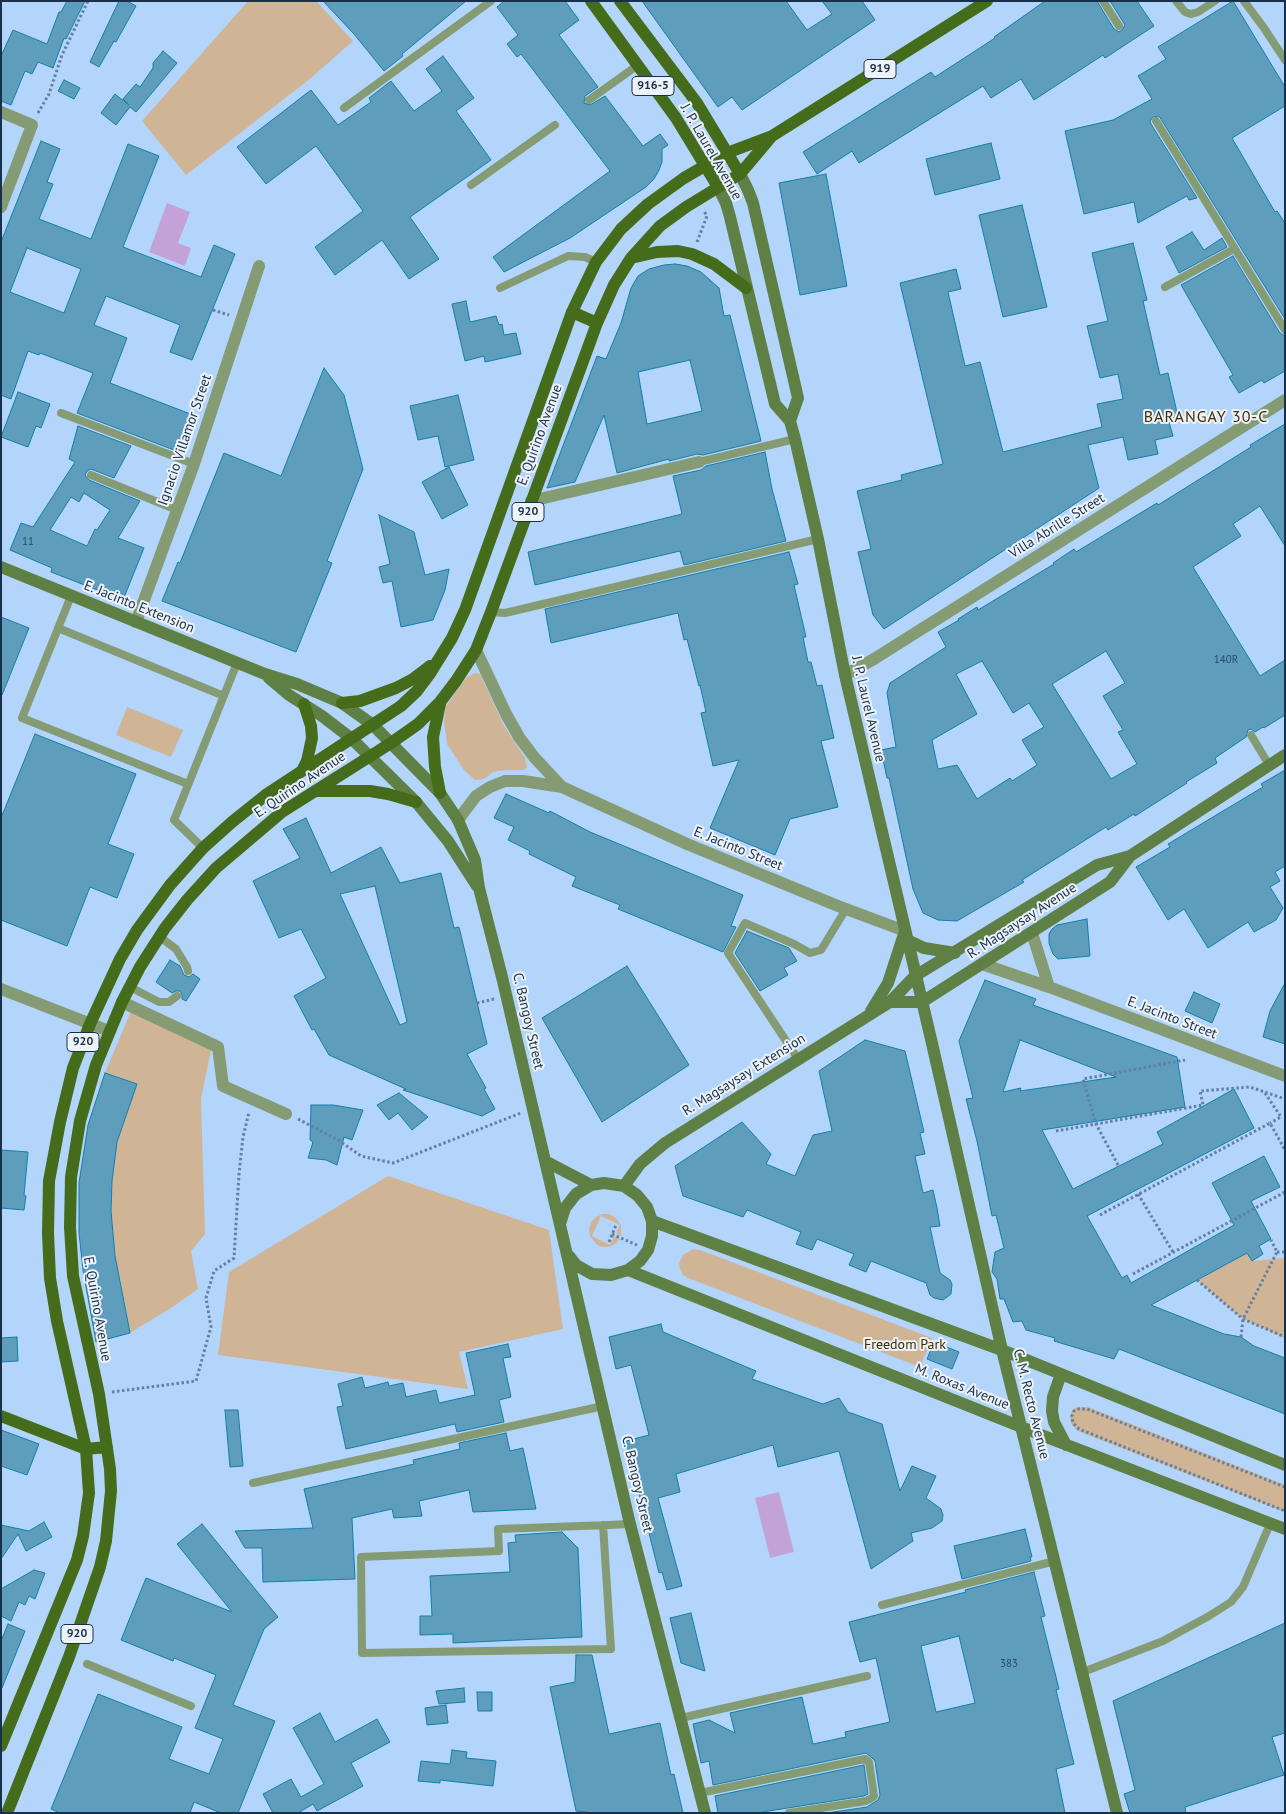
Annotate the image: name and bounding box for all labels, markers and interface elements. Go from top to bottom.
road number: 919 [864,60,896,78]
road number: 916-5 [632,76,674,95]
street label: J. P. Laurel Avenue [677,101,745,203]
street label: Ignacio Villamor Street [155,372,215,508]
street label: E. Quirino Avenue [514,382,566,488]
district label: BARANGAY 30-C [1142,407,1270,427]
street label: Villa Abrille Street [1006,490,1108,562]
road number: 920 [512,502,544,522]
house number: 11 [22,535,34,549]
street label: E. Jacinto Extension [81,577,197,637]
house number: 140R [1214,653,1238,667]
street label: J. P. Laurel Avenue [848,654,888,764]
street label: E. Quirino Avenue [251,748,349,822]
street label: E. Jacinto Street [691,823,785,875]
street label: R. Magsaysay Avenue [964,879,1080,963]
street label: C. Bangoy Street [509,971,547,1071]
street label: E. Jacinto Street [1125,993,1219,1043]
street label: R. Magsaysay Extension [679,1030,809,1120]
road number: 920 [67,1032,99,1052]
street label: E. Quirino Avenue [80,1255,114,1363]
park label: Freedom Park [864,1337,946,1353]
street label: C. M. Recto Avenue [1009,1347,1053,1461]
street label: M. Roxas Avenue [912,1360,1012,1414]
street label: C. Bangoy Street [618,1434,656,1534]
road number: 920 [61,1625,93,1644]
house number: 383 [1000,1657,1018,1671]

